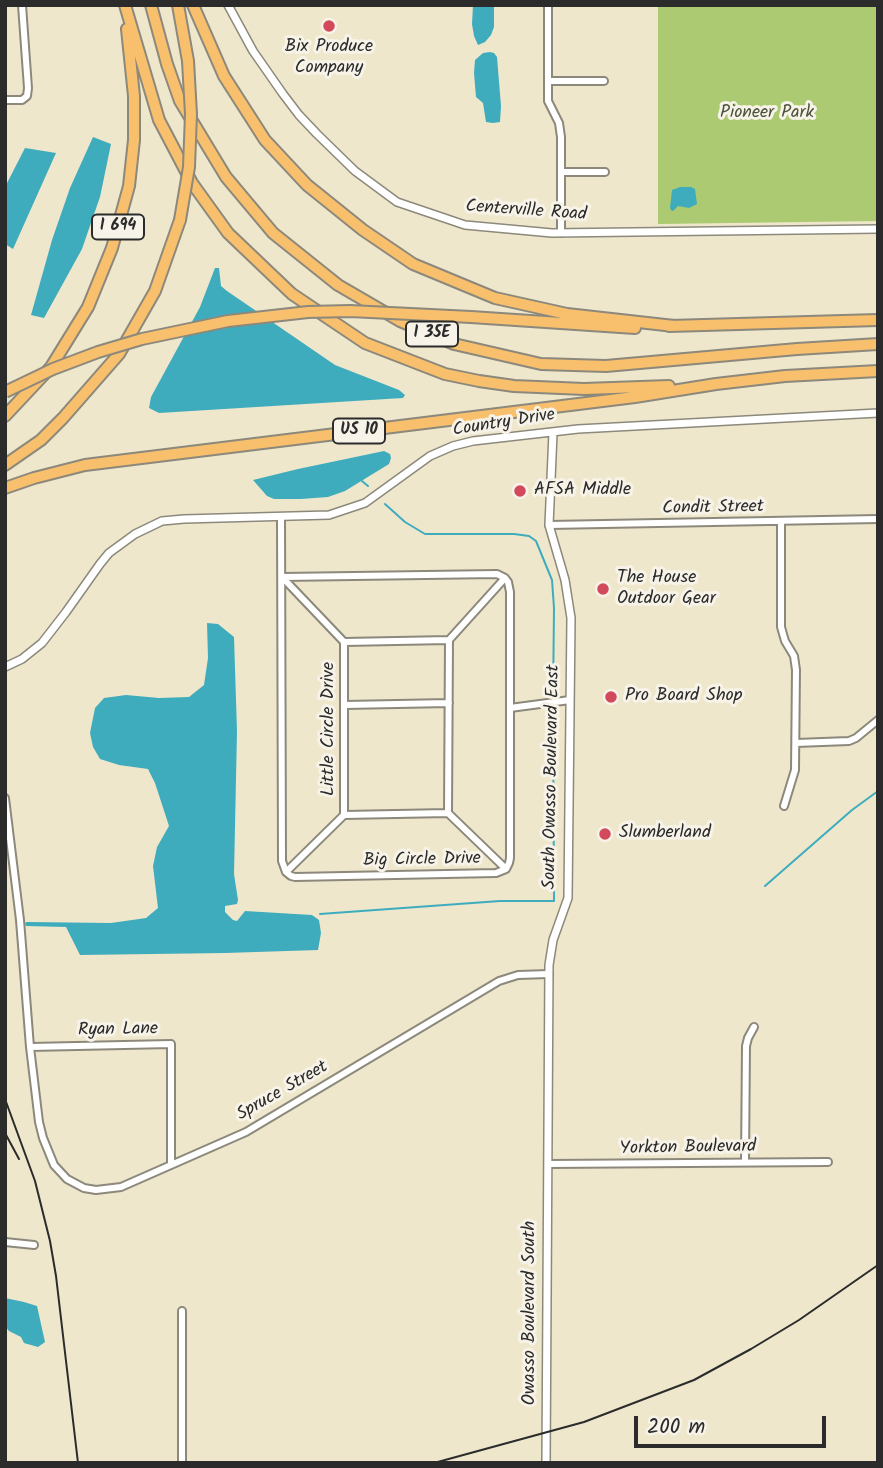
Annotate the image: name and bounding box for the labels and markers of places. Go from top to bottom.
marker: Bix Produce Company [321,18,337,34]
place label: Bix Produce Company [285,37,373,80]
place label: AFSA Middle [534,480,631,502]
marker: AFSA Middle [512,483,528,499]
place label: The House Outdoor Gear [617,568,716,610]
marker: The House Outdoor Gear [595,581,611,597]
place label: Pro Board Shop [625,686,742,708]
marker: Pro Board Shop [603,689,619,705]
place label: Slumberland [619,823,711,845]
marker: Slumberland [597,826,613,842]

